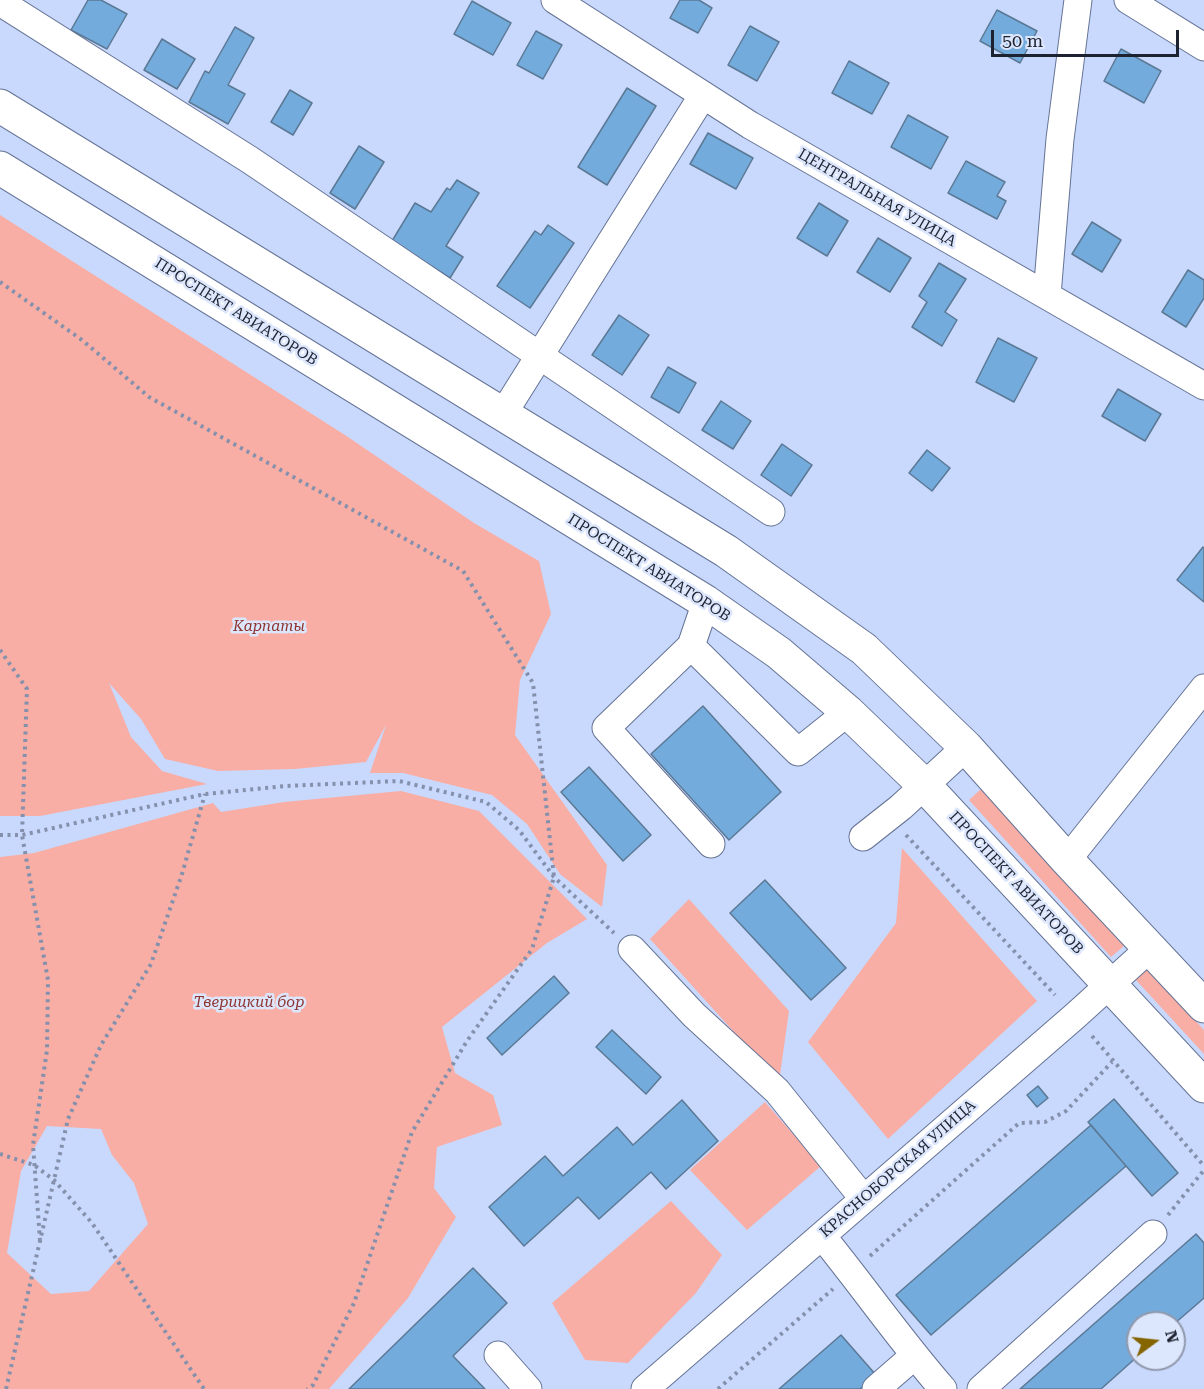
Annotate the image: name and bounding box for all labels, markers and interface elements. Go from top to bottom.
scale bar [994,18,1182,56]
text: 50 m [1002,30,1043,51]
street label: ЦЕНТРАЛЬНАЯ УЛИЦА [795,145,959,251]
street label: ПРОСПЕКТ АВИАТОРОВ [151,254,321,370]
street label: ПРОСПЕКТ АВИАТОРОВ [564,510,734,626]
park label: Карпаты [233,618,305,636]
street label: ПРОСПЕКТ АВИАТОРОВ [945,808,1087,958]
park label: Тверицкий бор [193,994,305,1012]
street label: КРАСНОБОРСКАЯ УЛИЦА [816,1096,980,1242]
north arrow [1126,1311,1186,1371]
text: N [1161,1328,1183,1345]

